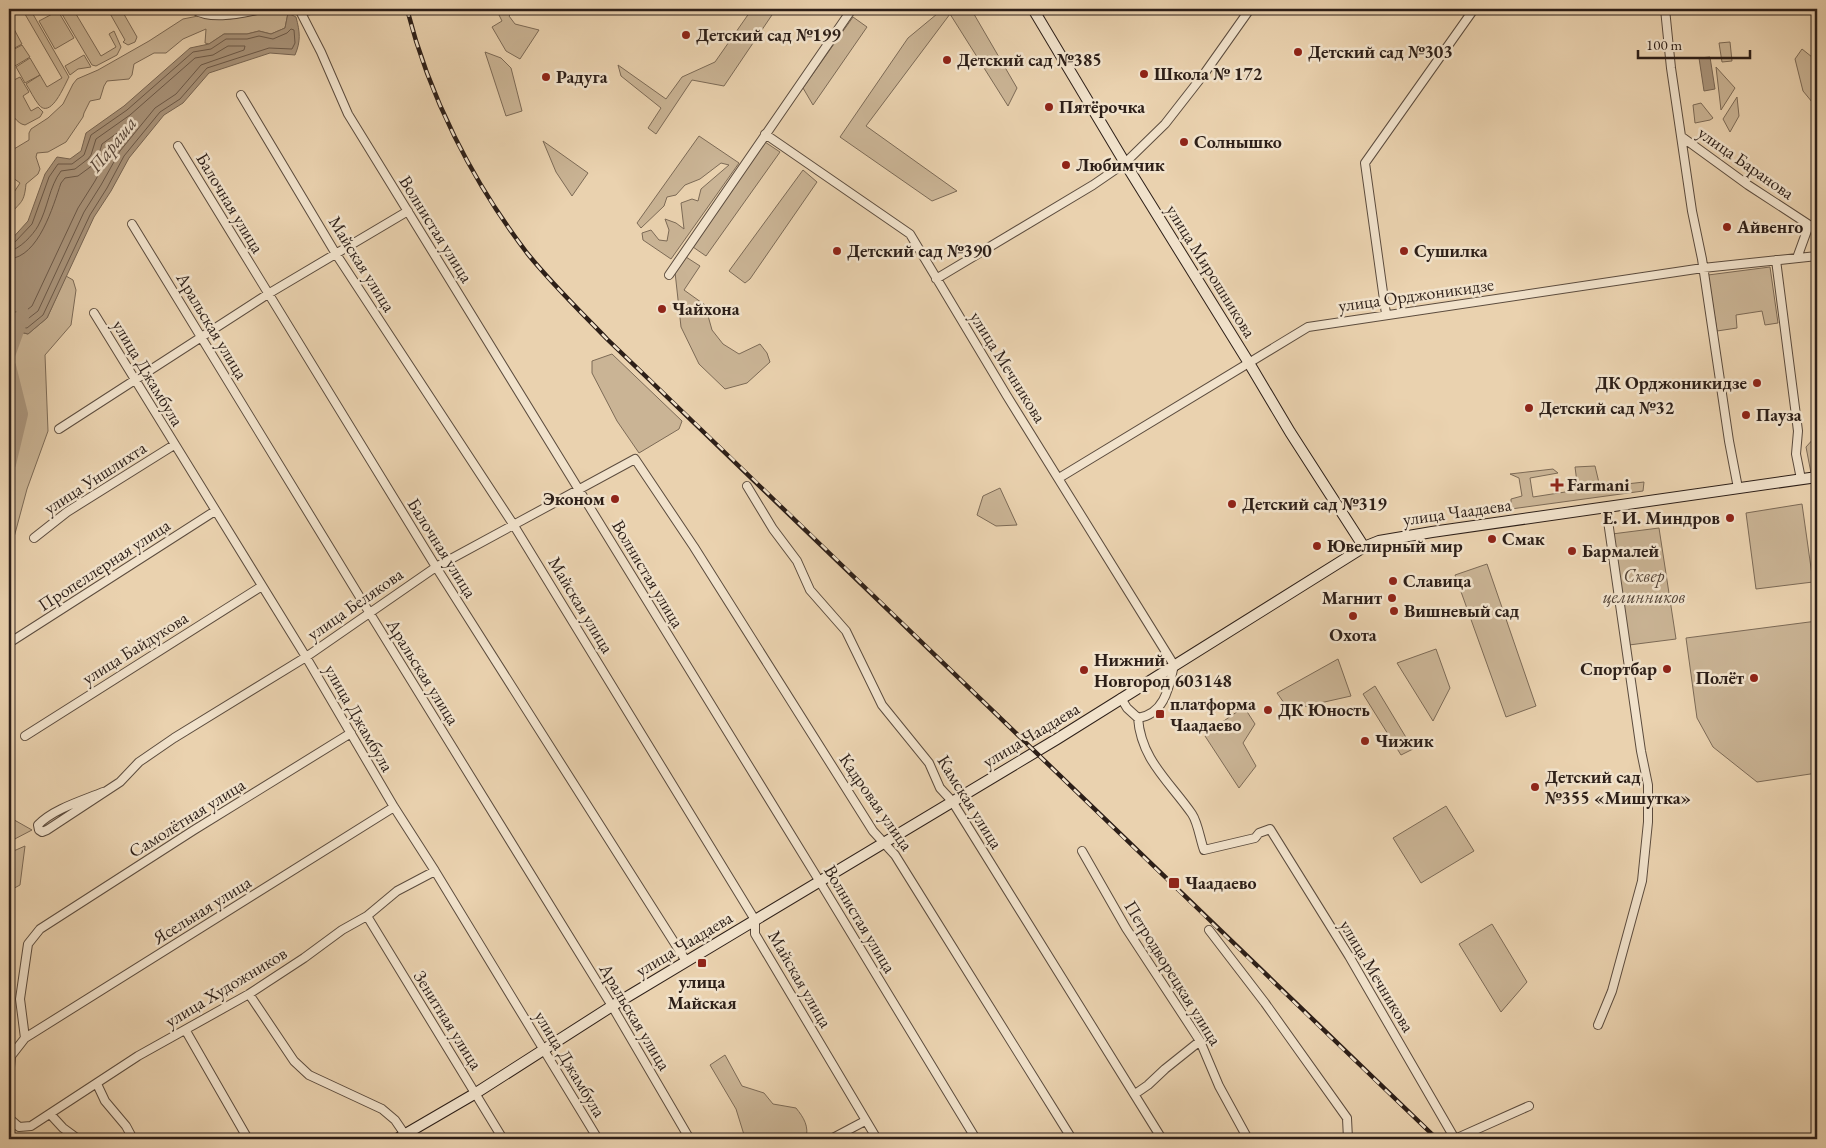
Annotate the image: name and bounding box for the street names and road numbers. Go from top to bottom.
street label: улица Баранова [1694,121,1800,205]
street label: Балочная улица [191,148,270,258]
street label: Волнистая улица [394,171,479,287]
street label: улица Мирошникова [1161,200,1262,342]
street label: Майская улица [324,212,401,317]
street label: Аральская улица [171,267,254,384]
street label: улица Орджоникидзе [1337,272,1495,317]
street label: улица Мечникова [965,307,1052,428]
street label: улица Джамбула [108,315,190,431]
street label: улица Уншлихта [39,435,151,519]
street label: улица Чаадаева [1401,492,1514,531]
street label: Балочная улица [403,493,483,603]
street label: Пропеллерная улица [33,513,175,616]
street label: Волнистая улица [607,515,690,633]
street label: Майская улица [544,552,620,658]
street label: улица Белякова [302,562,408,645]
street label: улица Байдукова [77,605,193,689]
street label: Аральская улица [381,614,466,730]
street label: улица Джамбула [319,660,400,776]
street label: улица Чаадаева [978,696,1084,773]
street label: Кадровая улица [834,748,919,856]
street label: Камская улица [932,750,1009,854]
street label: Самолётная улица [124,772,250,863]
street label: Волнистая улица [819,860,902,978]
street label: Ясельная улица [147,870,256,950]
street label: Петродворецкая улица [1120,896,1228,1050]
street label: улица Чаадаева [631,905,737,982]
street label: улица Мечникова [1335,915,1421,1037]
street label: Майская улица [763,926,838,1032]
street label: улица Художников [161,941,291,1032]
street label: Аральская улица [594,958,677,1075]
street label: Зенитная улица [409,966,488,1074]
street label: улица Джамбула [530,1006,612,1122]

